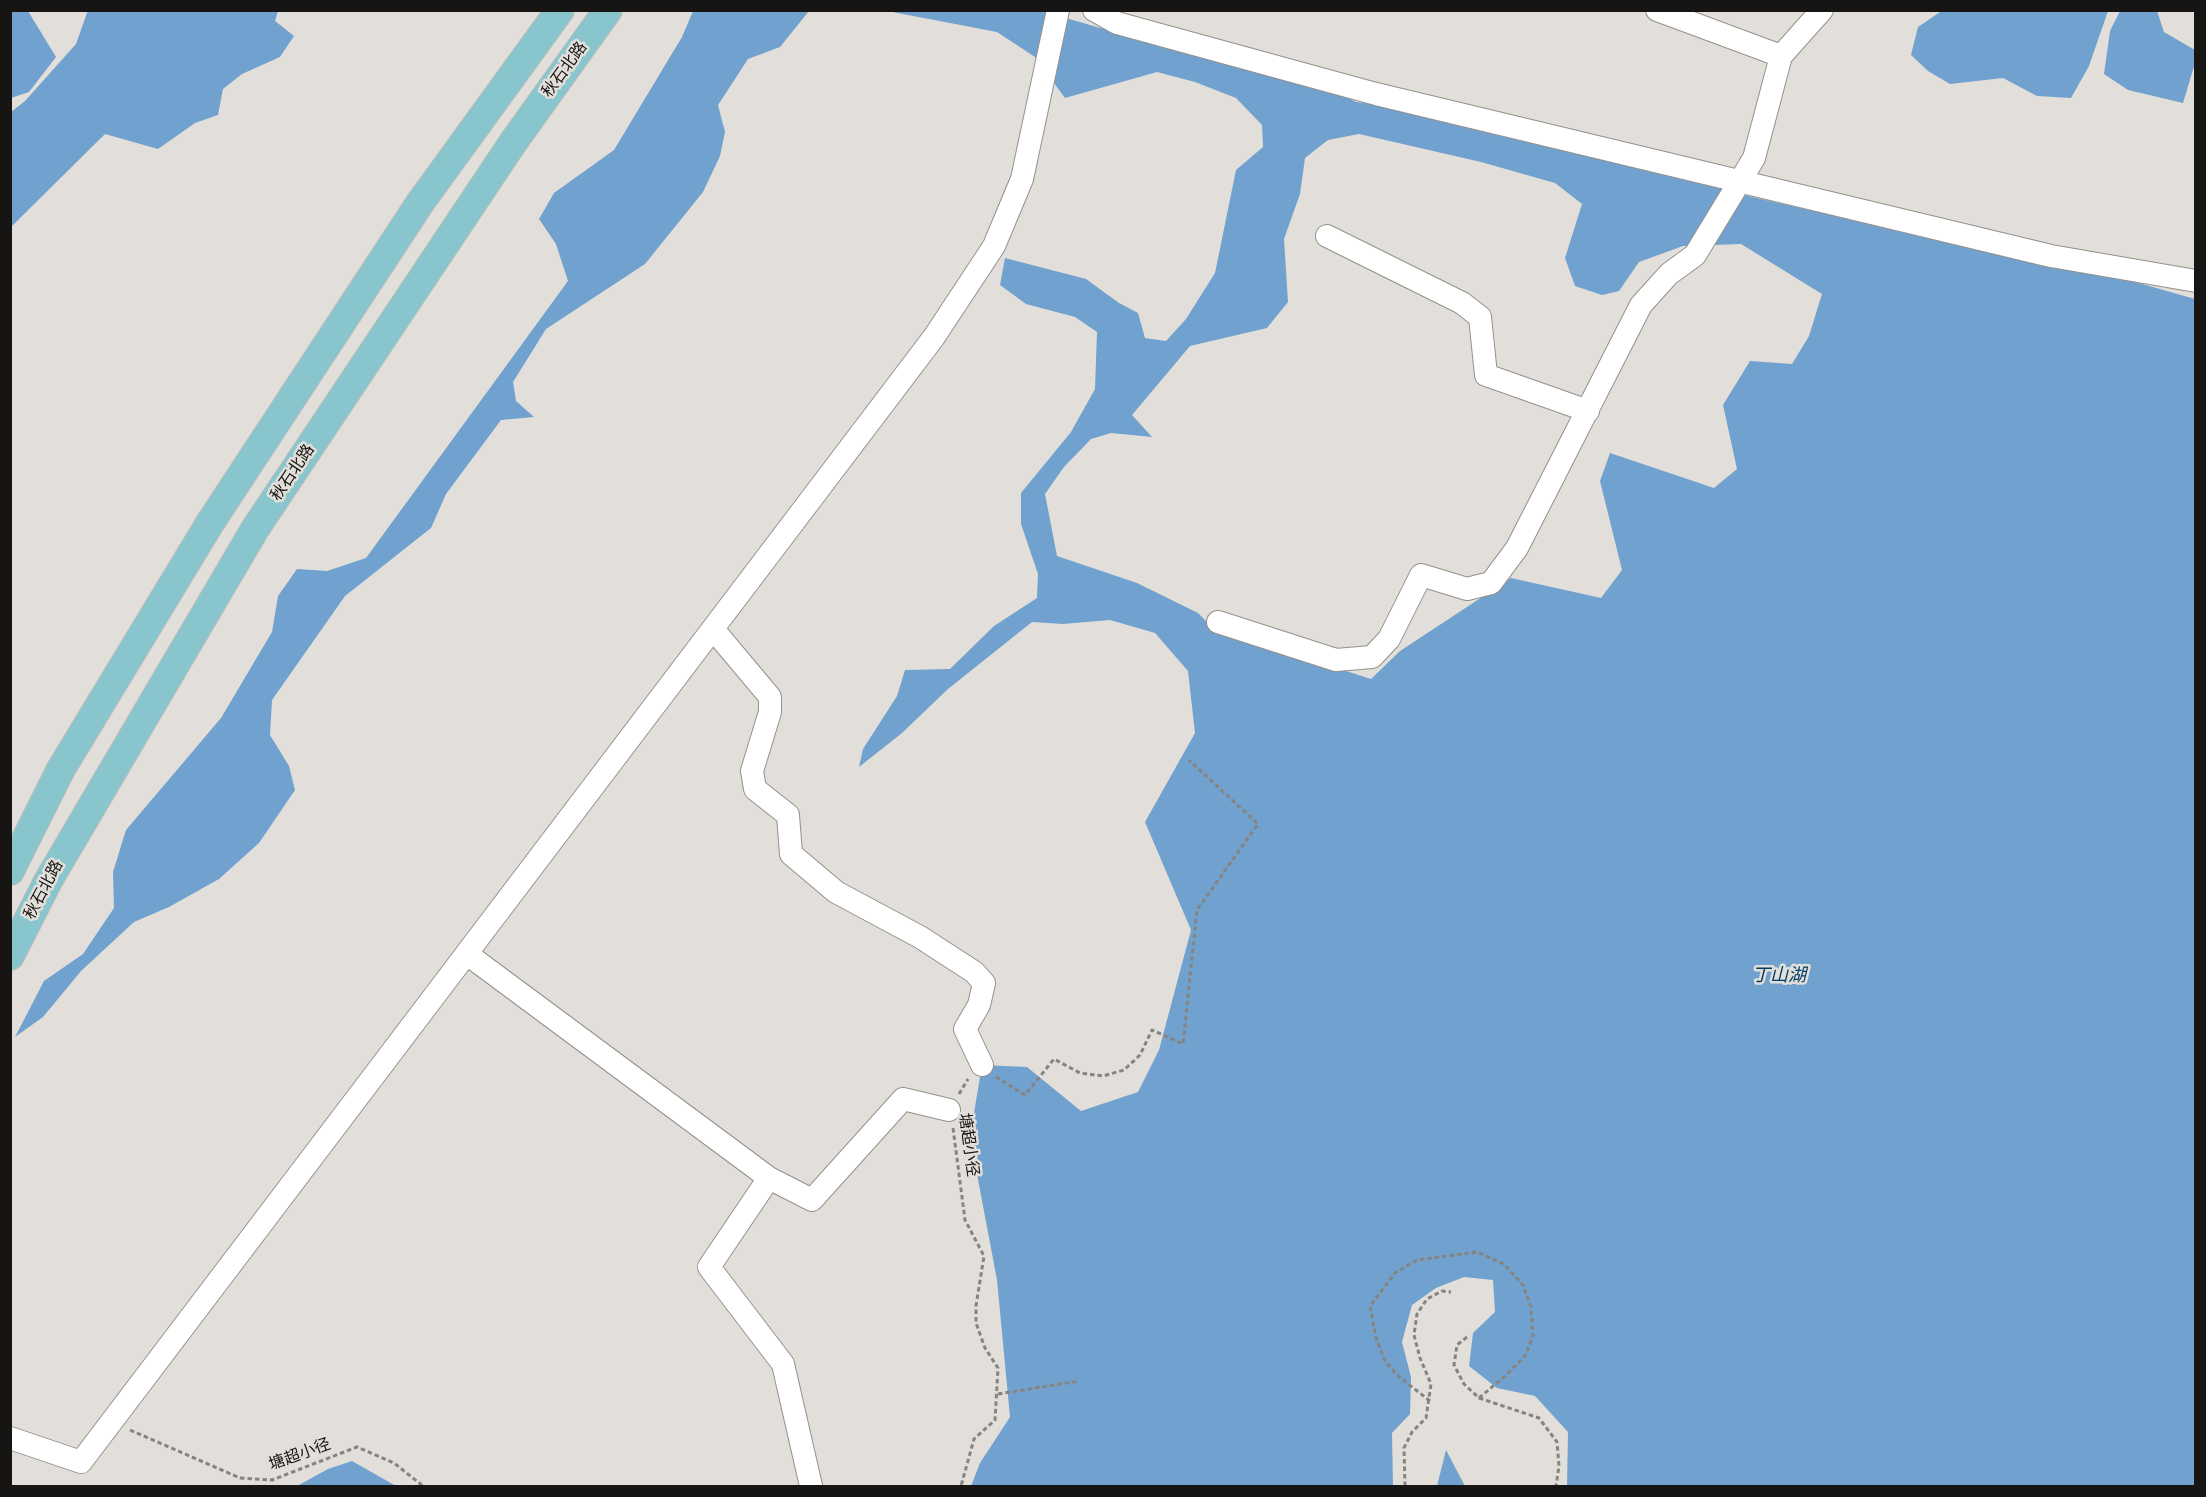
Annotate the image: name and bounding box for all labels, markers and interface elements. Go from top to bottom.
street label: 秋石北路 [538,38,592,102]
street label: 秋石北路 [267,441,319,505]
street label: 秋石北路 [21,857,67,923]
water label: 丁山湖 [1752,965,1806,987]
street label: 塘超小径 [954,1112,982,1178]
street label: 塘超小径 [267,1435,333,1475]

